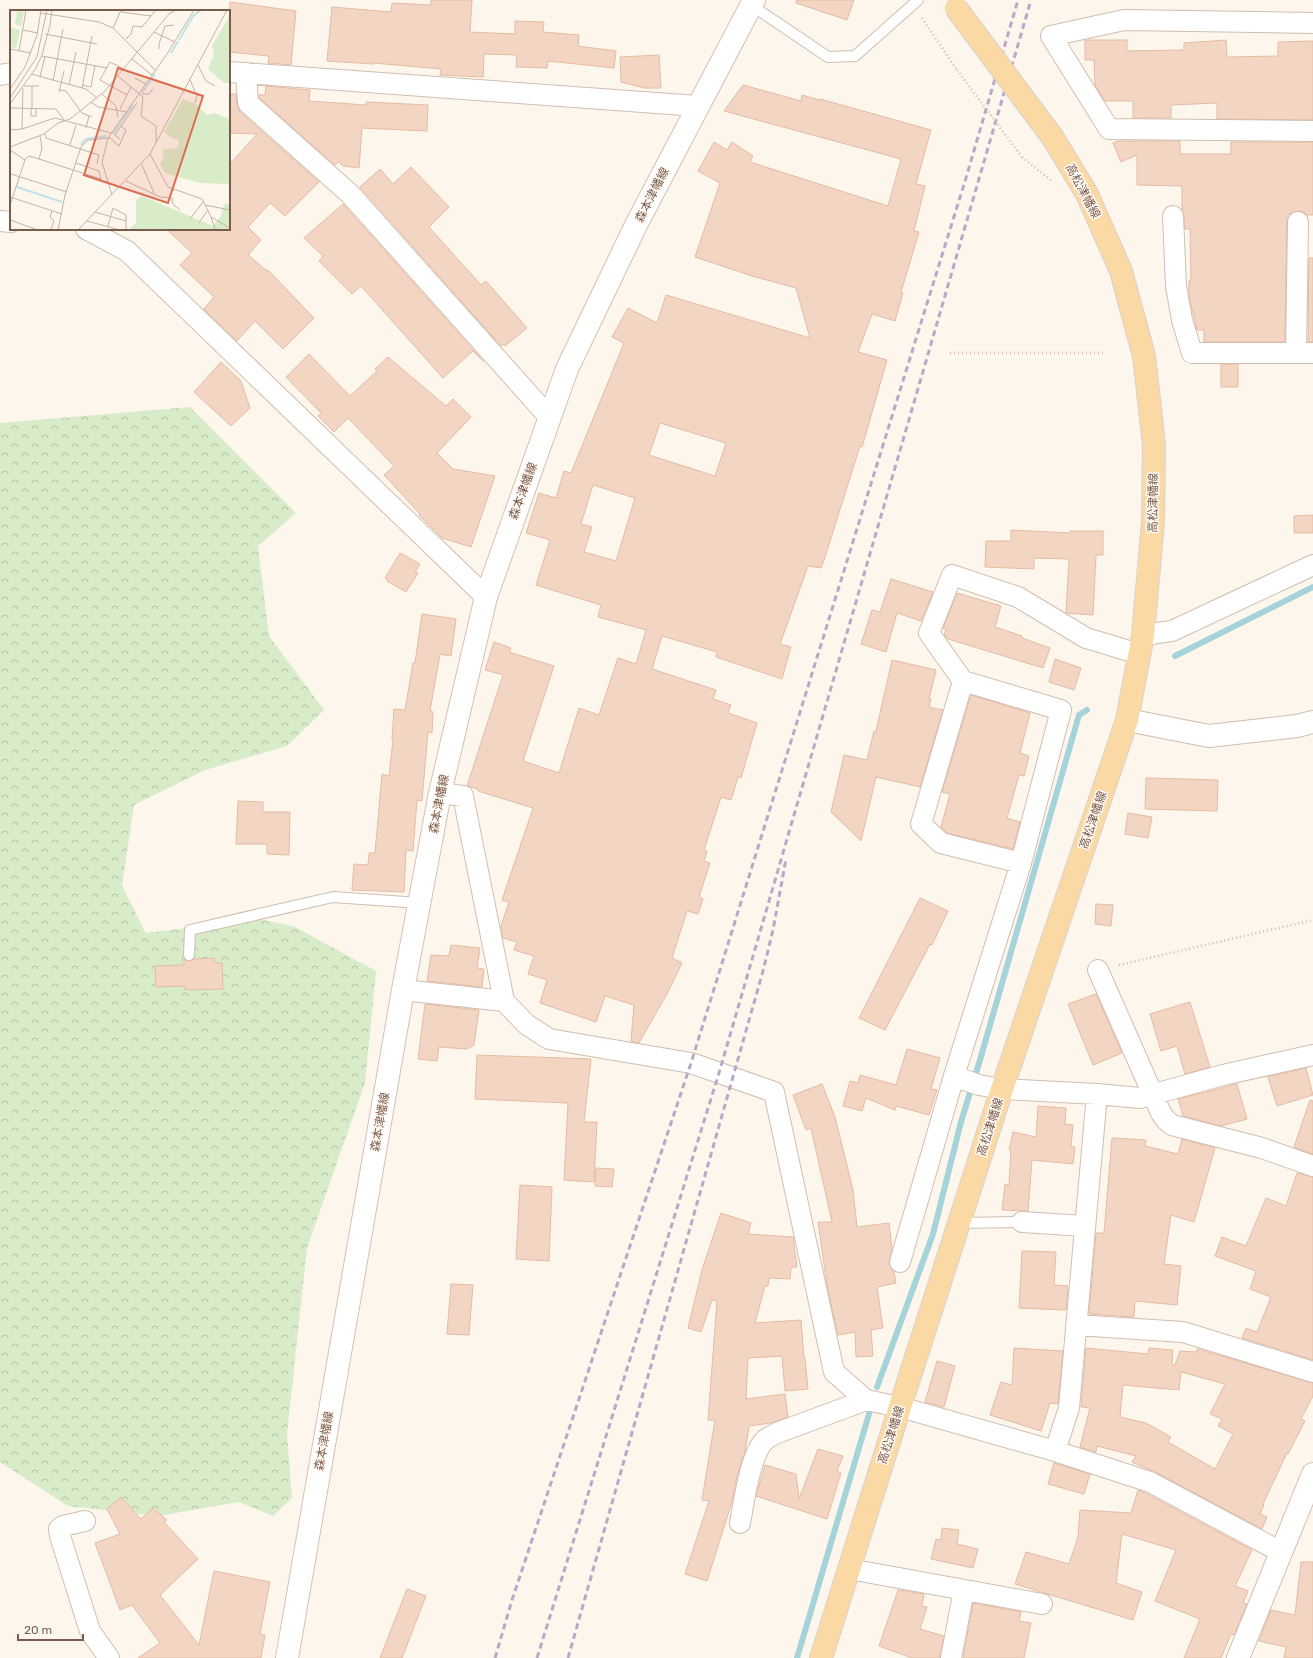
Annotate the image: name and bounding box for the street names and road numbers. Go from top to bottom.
street label: 高松津幡線 [1063,161,1103,221]
street label: 森本津幡線 [632,165,672,225]
street label: 森本津幡線 [506,460,540,522]
street label: 高松津幡線 [1145,473,1161,533]
street label: 森本津幡線 [426,773,452,835]
street label: 高松津幡線 [1077,789,1109,851]
street label: 森本津幡線 [368,1091,392,1153]
street label: 高松津幡線 [974,1096,1006,1158]
street label: 高松津幡線 [875,1404,907,1466]
street label: 森本津幡線 [312,1410,336,1472]

